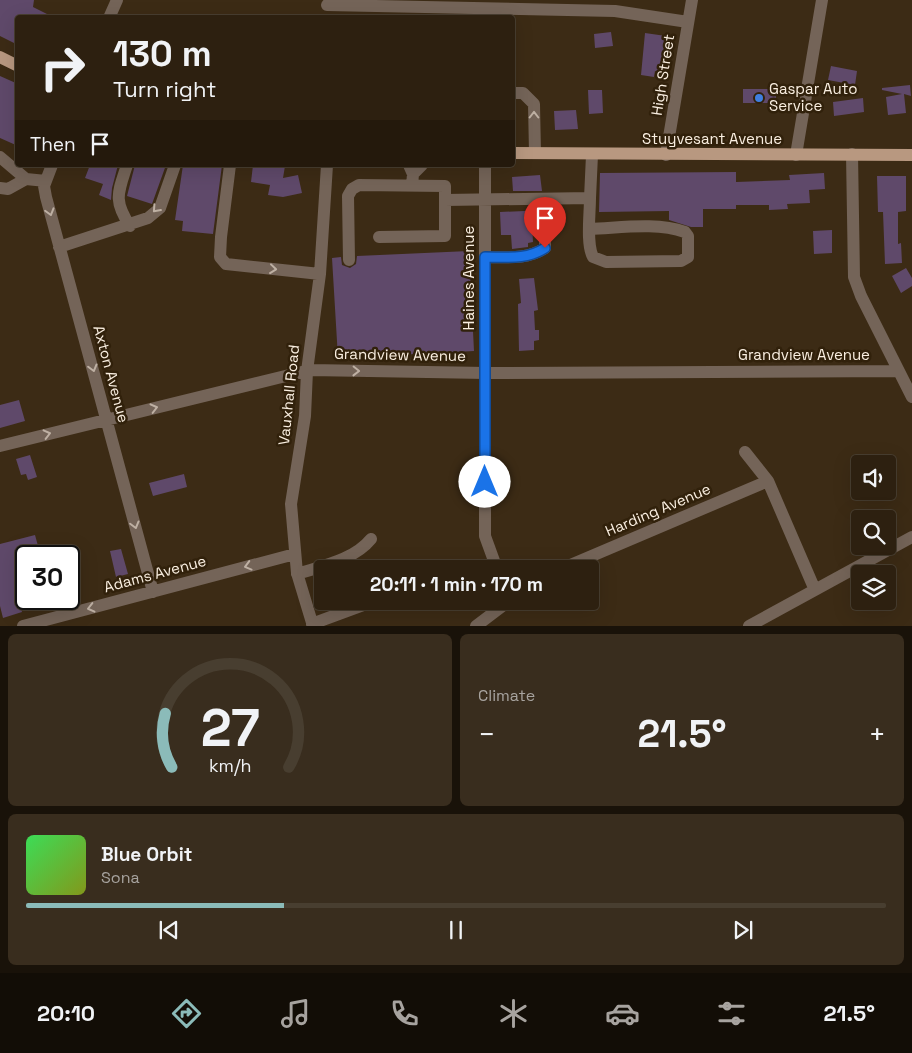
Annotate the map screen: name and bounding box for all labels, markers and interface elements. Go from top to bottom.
text: 130 m [113,32,212,76]
street label: High Street [647,33,678,117]
icon: right [30,35,95,100]
text: Turn right [113,75,216,103]
place label: Gaspar Auto Service [769,79,858,115]
marker: Gaspar Auto Service [753,92,765,104]
one-way arrow [529,111,539,119]
street label: Stuyvesant Avenue [642,129,782,148]
icon: arrive [86,130,114,158]
text: Then [30,132,76,157]
pin [524,197,566,248]
one-way arrow [153,203,162,212]
icon: arrive [531,204,559,232]
one-way arrow [44,207,54,215]
street label: Haines Avenue [459,226,478,330]
one-way arrow [269,263,277,274]
street label: Axton Avenue [89,323,134,425]
street label: Vauxhall Road [274,344,303,446]
street label: Grandview Avenue [334,344,466,365]
street label: Grandview Avenue [738,345,870,364]
one-way arrow [87,364,98,373]
one-way arrow [352,366,360,376]
one-way arrow [150,403,159,414]
one-way arrow [43,429,52,440]
position arrow [458,455,510,507]
map controls [851,455,896,610]
button: sound [851,455,896,500]
street label: Harding Avenue [602,479,713,540]
button: search [851,510,896,555]
one-way arrow [129,521,140,530]
speed limit sign: 30 [15,545,80,610]
street label: Adams Avenue [102,551,208,596]
one-way arrow [245,561,253,571]
button: layers [851,565,896,610]
text: 20:11 · 1 min · 170 m [370,572,543,597]
one-way arrow [87,602,96,613]
text: Climate [478,685,535,706]
text: 27 [200,695,260,761]
text: 21.5° [638,710,726,758]
text: − [478,716,495,752]
text: + [869,716,886,752]
text: km/h [209,754,251,777]
text: Blue Orbit [101,842,192,867]
text: Sona [101,867,140,888]
icon: previous [155,916,183,944]
icon: pause [442,916,470,944]
icon: next [729,916,757,944]
icon: directions [169,996,204,1031]
icon: music [278,996,313,1031]
icon: phone [387,996,422,1031]
icon: climate [496,996,531,1031]
icon: car [605,996,640,1031]
icon: filters [714,996,749,1031]
text: 20:10 [37,999,95,1027]
text: 21.5° [823,999,875,1027]

